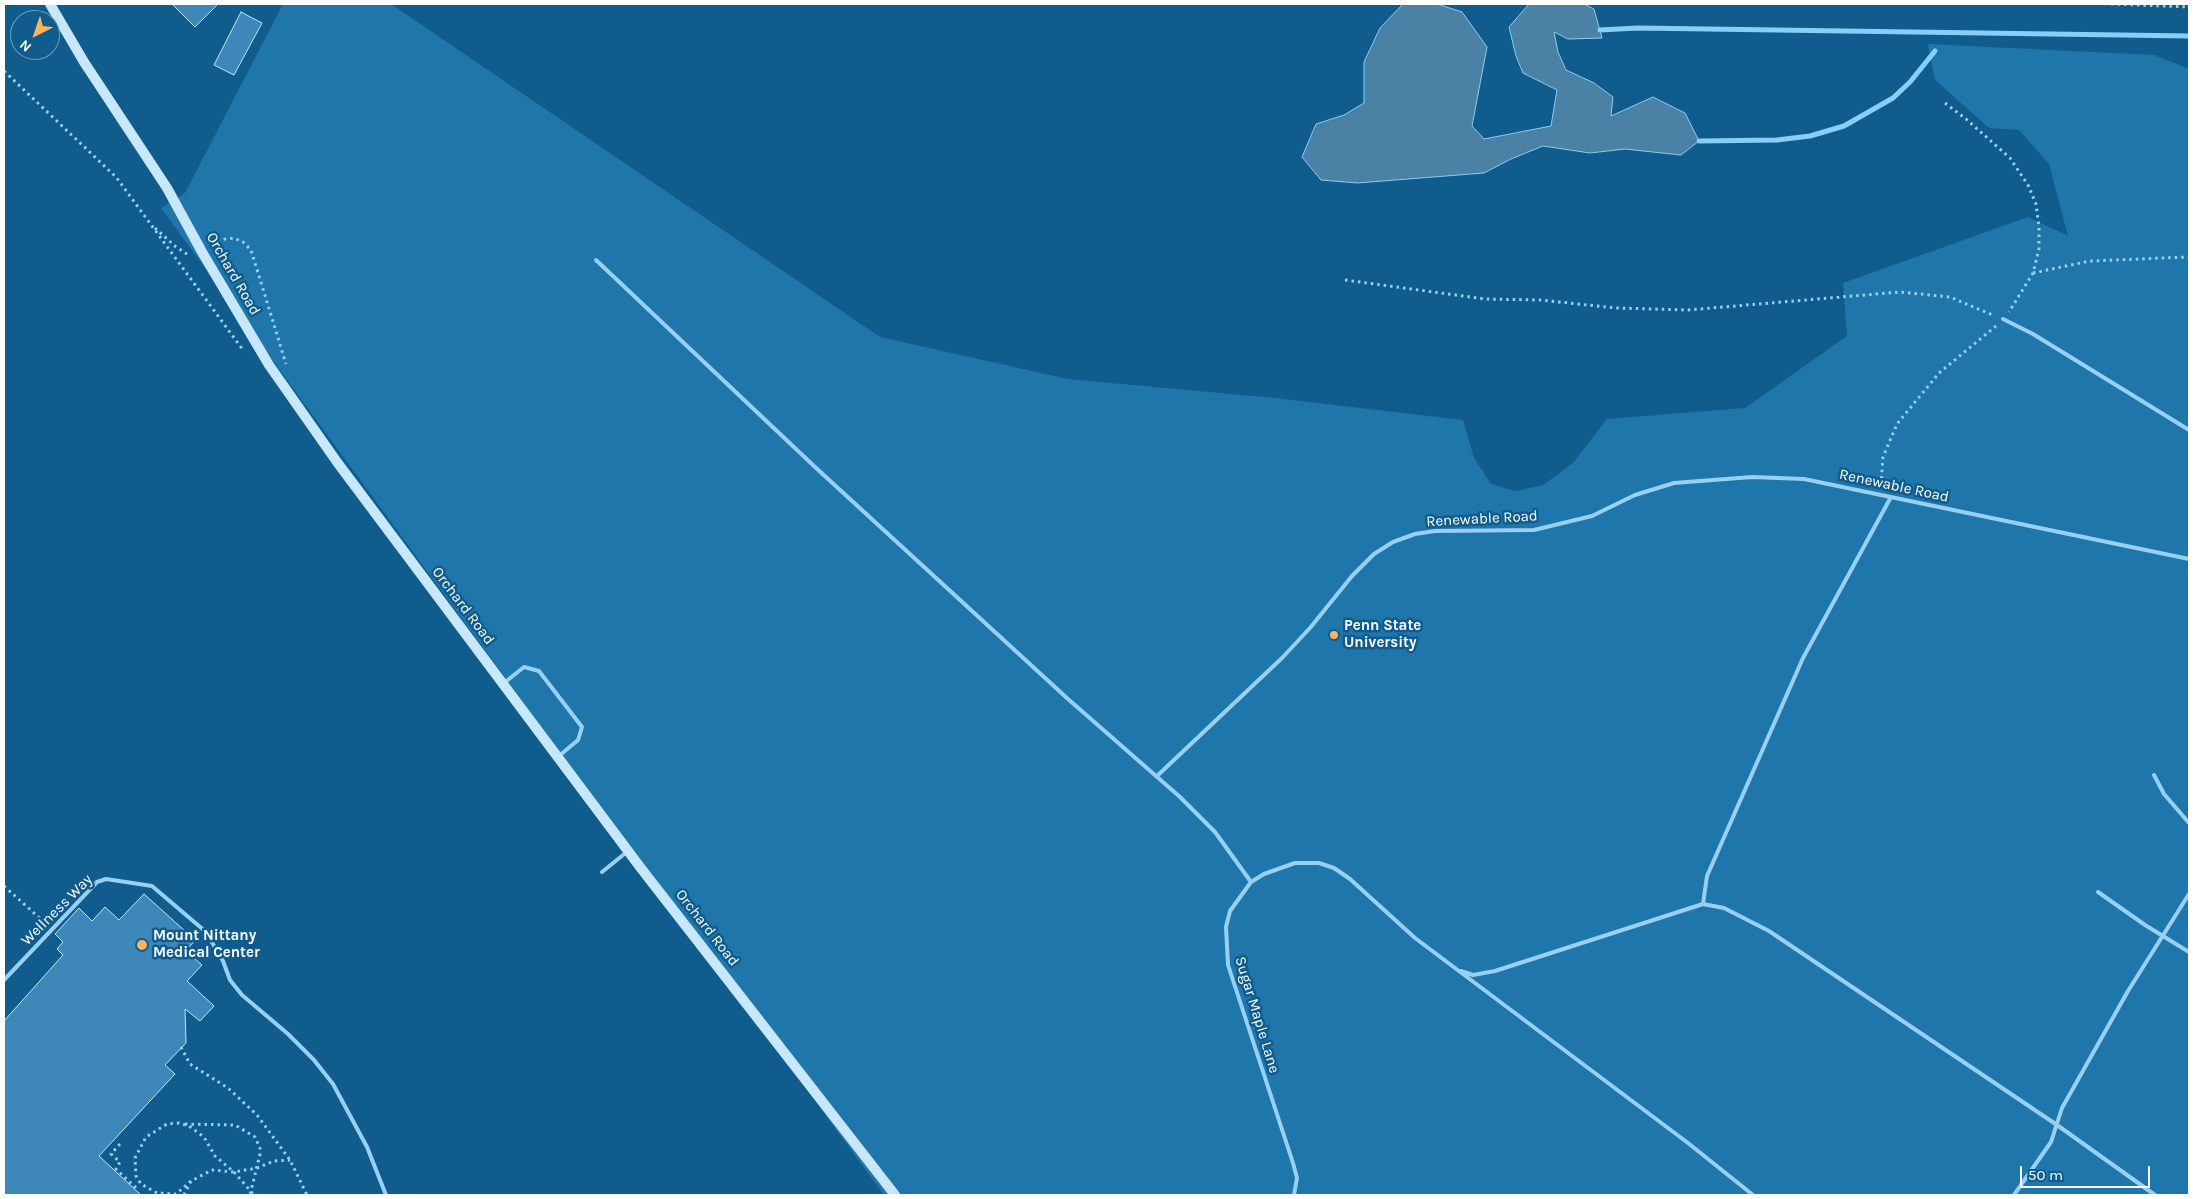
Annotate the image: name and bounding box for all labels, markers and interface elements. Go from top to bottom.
north arrow [10,10,60,60]
text: N [16,36,35,56]
street label: Orchard Road [202,229,264,319]
street label: Renewable Road [1838,466,1950,506]
street label: Renewable Road [1426,507,1538,531]
street label: Orchard Road [428,564,498,648]
place label: Penn State University [1344,617,1421,652]
marker: Penn State University [1328,629,1340,641]
street label: Wellness Way [18,871,96,949]
street label: Orchard Road [671,886,743,970]
place label: Mount Nittany Medical Center [153,927,260,962]
marker: Mount Nittany Medical Center [135,938,149,952]
street label: Sugar Maple Lane [1231,954,1283,1076]
scale bar [2023,1156,2153,1188]
text: 50 m [2028,1166,2063,1184]

